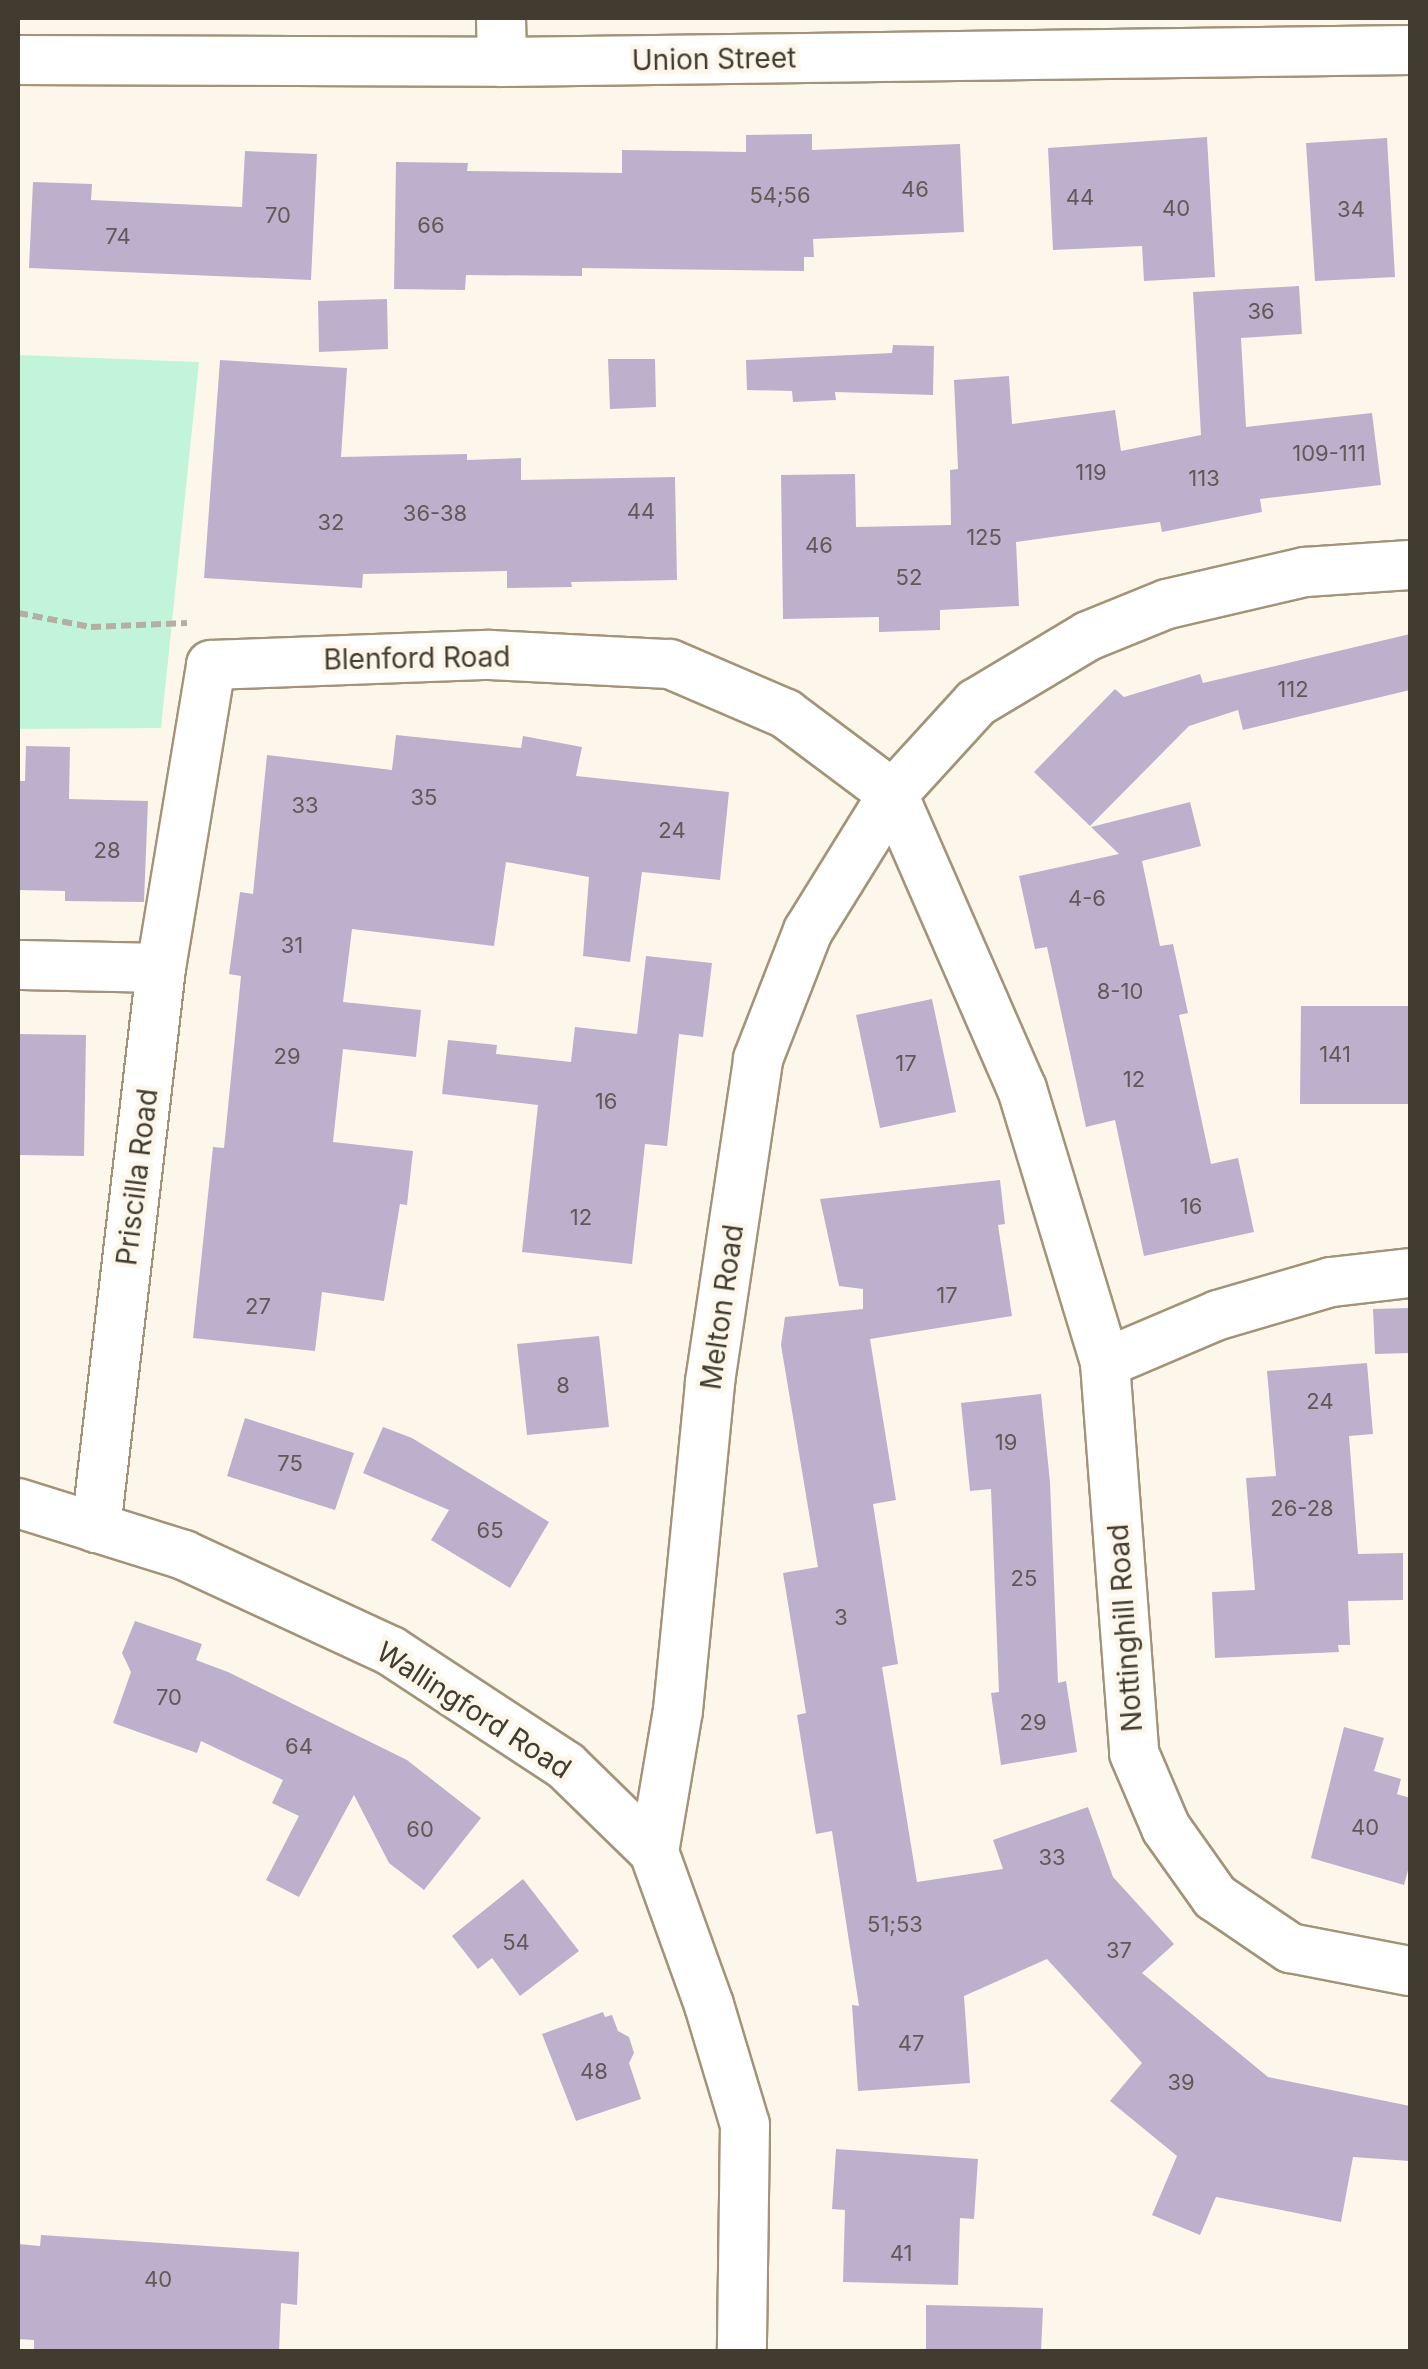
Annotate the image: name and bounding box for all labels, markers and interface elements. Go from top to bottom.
street label: Union Street [632,41,796,77]
house number: 46 [901,177,929,203]
house number: 54;56 [749,183,811,209]
house number: 44 [1066,185,1094,211]
house number: 40 [1162,196,1190,222]
house number: 34 [1337,197,1365,223]
house number: 70 [265,203,291,229]
house number: 66 [417,213,445,239]
house number: 74 [105,224,131,250]
house number: 36 [1247,299,1275,325]
house number: 109-111 [1292,441,1366,467]
house number: 119 [1075,460,1107,486]
house number: 113 [1188,466,1220,492]
house number: 44 [627,499,655,525]
house number: 36-38 [403,501,467,527]
house number: 32 [317,510,345,536]
house number: 125 [966,525,1002,551]
house number: 46 [805,533,833,559]
house number: 52 [896,565,922,591]
street label: Blenford Road [323,640,511,676]
house number: 112 [1277,677,1309,703]
house number: 35 [411,785,437,811]
house number: 33 [291,793,319,819]
house number: 24 [658,818,686,844]
house number: 28 [93,838,121,864]
house number: 4-6 [1068,886,1106,912]
house number: 31 [281,933,303,959]
house number: 8-10 [1097,979,1143,1005]
house number: 141 [1319,1042,1351,1068]
house number: 29 [273,1044,301,1070]
house number: 17 [895,1051,917,1077]
house number: 12 [1123,1067,1145,1093]
street label: Priscilla Road [109,1087,165,1267]
house number: 16 [595,1089,617,1115]
house number: 16 [1180,1194,1202,1220]
house number: 12 [570,1205,592,1231]
street label: Melton Road [694,1222,750,1392]
house number: 17 [936,1283,958,1309]
house number: 27 [245,1294,271,1320]
house number: 8 [556,1373,570,1399]
house number: 24 [1306,1389,1334,1415]
house number: 19 [995,1430,1017,1456]
house number: 75 [277,1451,303,1477]
house number: 26-28 [1270,1496,1334,1522]
house number: 65 [476,1518,504,1544]
street label: Nottinghill Road [1101,1523,1149,1733]
house number: 25 [1011,1566,1037,1592]
house number: 3 [834,1605,848,1631]
street label: Wallingford Road [371,1635,577,1785]
house number: 70 [156,1685,182,1711]
house number: 29 [1019,1710,1047,1736]
house number: 64 [285,1734,313,1760]
house number: 40 [1351,1815,1379,1841]
house number: 60 [406,1817,434,1843]
house number: 33 [1038,1845,1066,1871]
house number: 51;53 [867,1912,923,1938]
house number: 54 [502,1930,530,1956]
house number: 37 [1106,1938,1132,1964]
house number: 47 [898,2031,924,2057]
house number: 48 [580,2059,608,2085]
house number: 39 [1167,2070,1195,2096]
house number: 41 [890,2241,912,2267]
house number: 40 [144,2267,172,2293]

